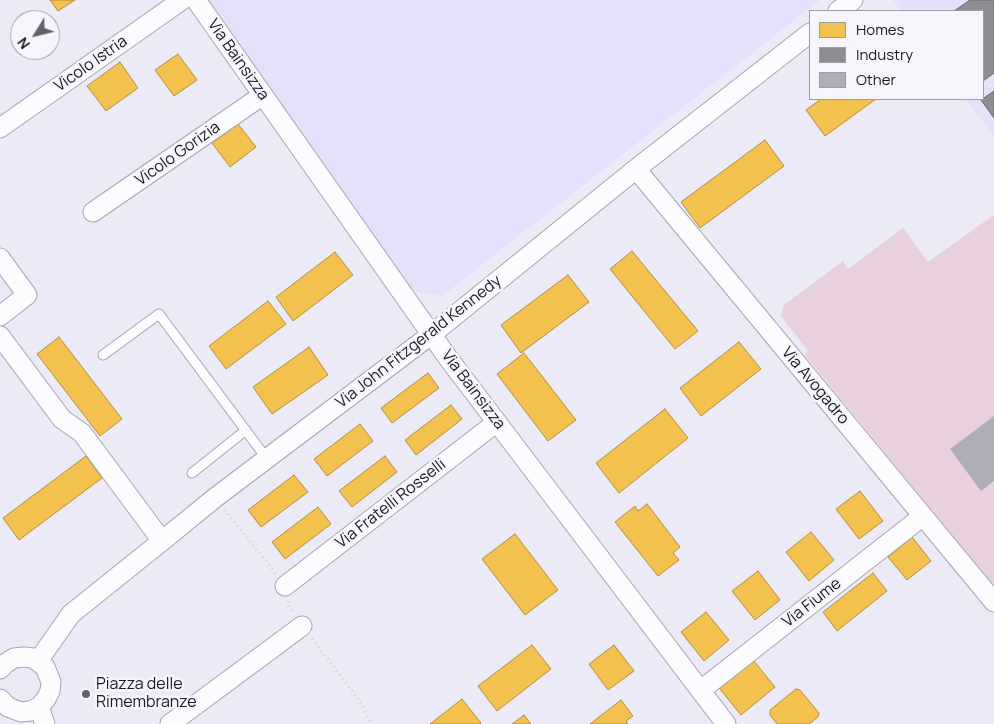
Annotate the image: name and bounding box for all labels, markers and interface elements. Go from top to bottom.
north arrow [10,10,60,60]
legend [809,10,984,100]
street label: Via Bainsizza [203,16,273,104]
text: Homes [856,19,904,40]
street label: Vicolo Istria [51,32,131,96]
text: N [13,34,34,53]
text: Industry [856,44,913,65]
text: Other [856,69,896,90]
street label: Vicolo Gorizia [132,118,224,190]
street label: Via John Fitzgerald Kennedy [332,271,506,413]
street label: Via Avogadro [777,344,853,428]
street label: Via Bainsizza [437,346,509,434]
street label: Via Fratelli Rosselli [332,455,450,553]
street label: Via Fiume [779,574,845,632]
place label: Piazza delle Rimembranze [96,675,197,713]
marker: Piazza delle Rimembranze [80,688,92,700]

